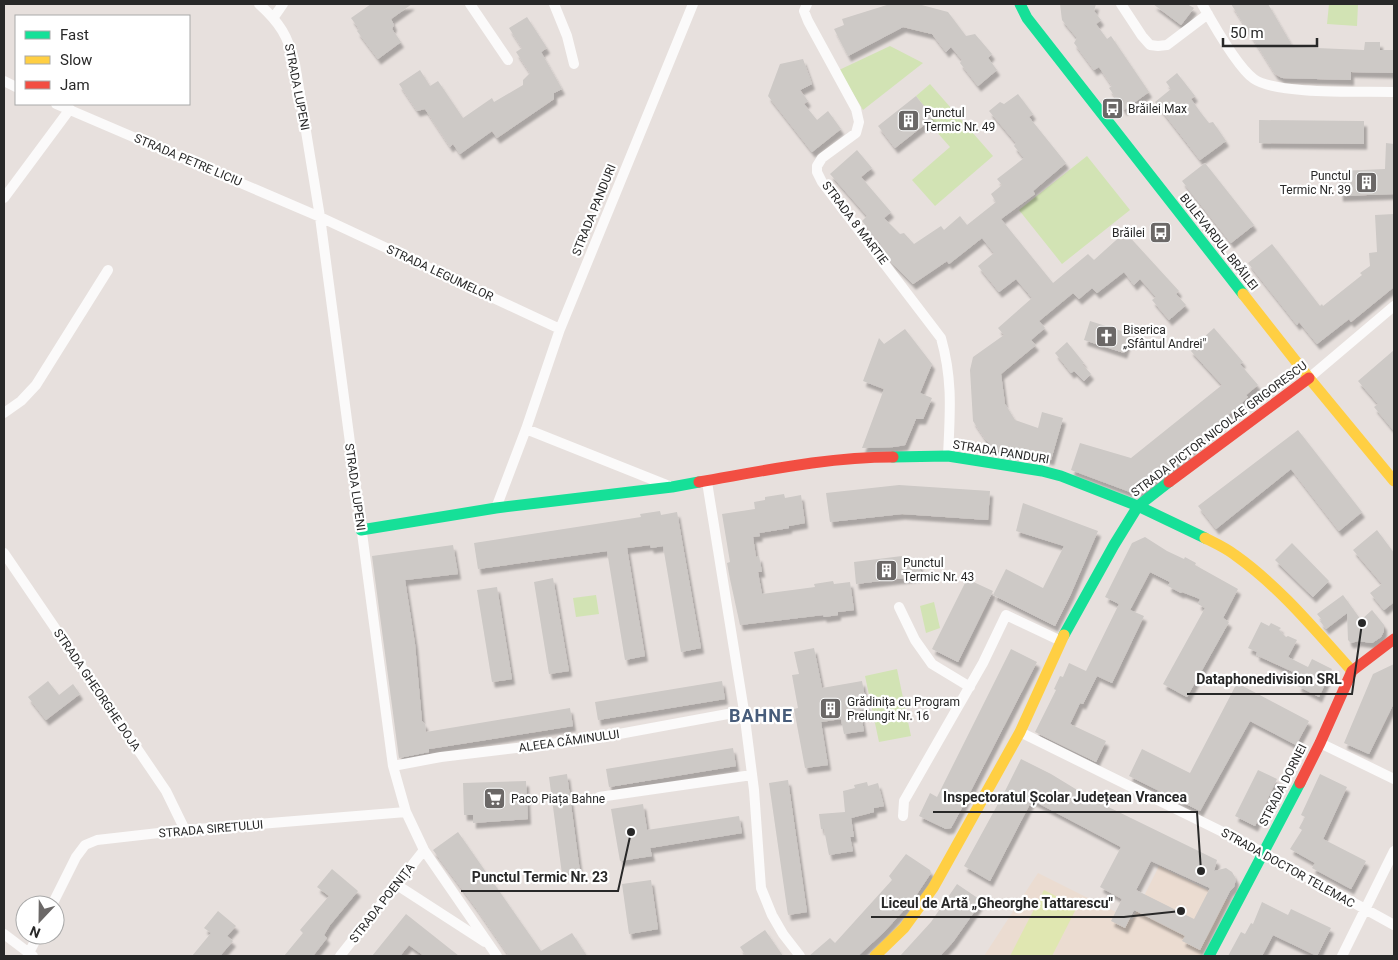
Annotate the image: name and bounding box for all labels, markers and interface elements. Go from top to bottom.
legend [15,15,190,105]
scale bar [1223,15,1317,47]
text: 50 m [1230,24,1264,42]
text: Fast [60,26,89,44]
street label: STRADA LUPENI [282,42,312,132]
text: Slow [60,51,92,69]
text: Jam [60,76,90,94]
bus stop icon: Brăilei Max [1100,97,1124,121]
place label: Brăilei Max [1128,102,1187,116]
place label: Punctul Termic Nr. 49 [924,106,995,134]
building icon: Punctul Termic Nr. 49 [896,108,920,132]
street label: STRADA PETRE LICIU [132,131,244,189]
street label: STRADA PANDURI [569,162,619,258]
place label: Punctul Termic Nr. 39 [1280,169,1351,197]
building icon: Punctul Termic Nr. 39 [1355,171,1379,195]
street label: STRADA 8 MARTIE [819,179,891,267]
street label: BULEVARDUL BRĂILEI [1177,190,1262,293]
bus stop icon: Brăilei [1149,221,1173,245]
place label: Brăilei [1112,226,1145,240]
street label: STRADA LEGUMELOR [384,242,496,304]
place label: Biserica „Sfântul Andrei" [1123,323,1206,351]
church icon: Biserica „Sfântul Andrei" [1095,325,1119,349]
street label: STRADA PICTOR NICOLAE GRIGORESCU [1128,358,1310,500]
street label: STRADA PANDURI [952,437,1050,467]
street label: STRADA LUPENI [342,442,368,532]
place label: Punctul Termic Nr. 43 [903,556,974,584]
building icon: Punctul Termic Nr. 43 [875,558,899,582]
street label: STRADA GHEORGHE DOJA [51,626,143,754]
callout: Dataphonedivision SRL [1187,665,1352,694]
text: Dataphonedivision SRL [1196,671,1342,687]
place label: Grădinița cu Program Prelungit Nr. 16 [847,695,960,723]
building icon: Grădinița cu Program Prelungit Nr. 16 [819,697,843,721]
district label: BAHNE [729,705,793,726]
street label: ALEEA CĂMINULUI [518,726,620,755]
street label: STRADA DORNEI [1256,742,1310,828]
callout: Inspectoratul Școlar Județean Vrancea [933,783,1197,812]
supermarket icon: Paco Piața Bahne [483,787,507,811]
text: Inspectoratul Școlar Județean Vrancea [943,789,1187,806]
place label: Paco Piața Bahne [511,792,605,807]
street label: STRADA SIRETULUI [158,817,264,841]
street label: STRADA DOCTOR TELEMAC [1219,825,1357,911]
street label: STRADA POENIȚA [347,860,418,946]
callout: Punctul Termic Nr. 23 [461,862,618,891]
text: Punctul Termic Nr. 23 [472,869,608,885]
callout: Liceul de Artă „Gheorghe Tattarescu" [871,888,1124,917]
north arrow [15,895,65,945]
text: Liceul de Artă „Gheorghe Tattarescu" [881,895,1114,911]
text: N [28,923,43,941]

